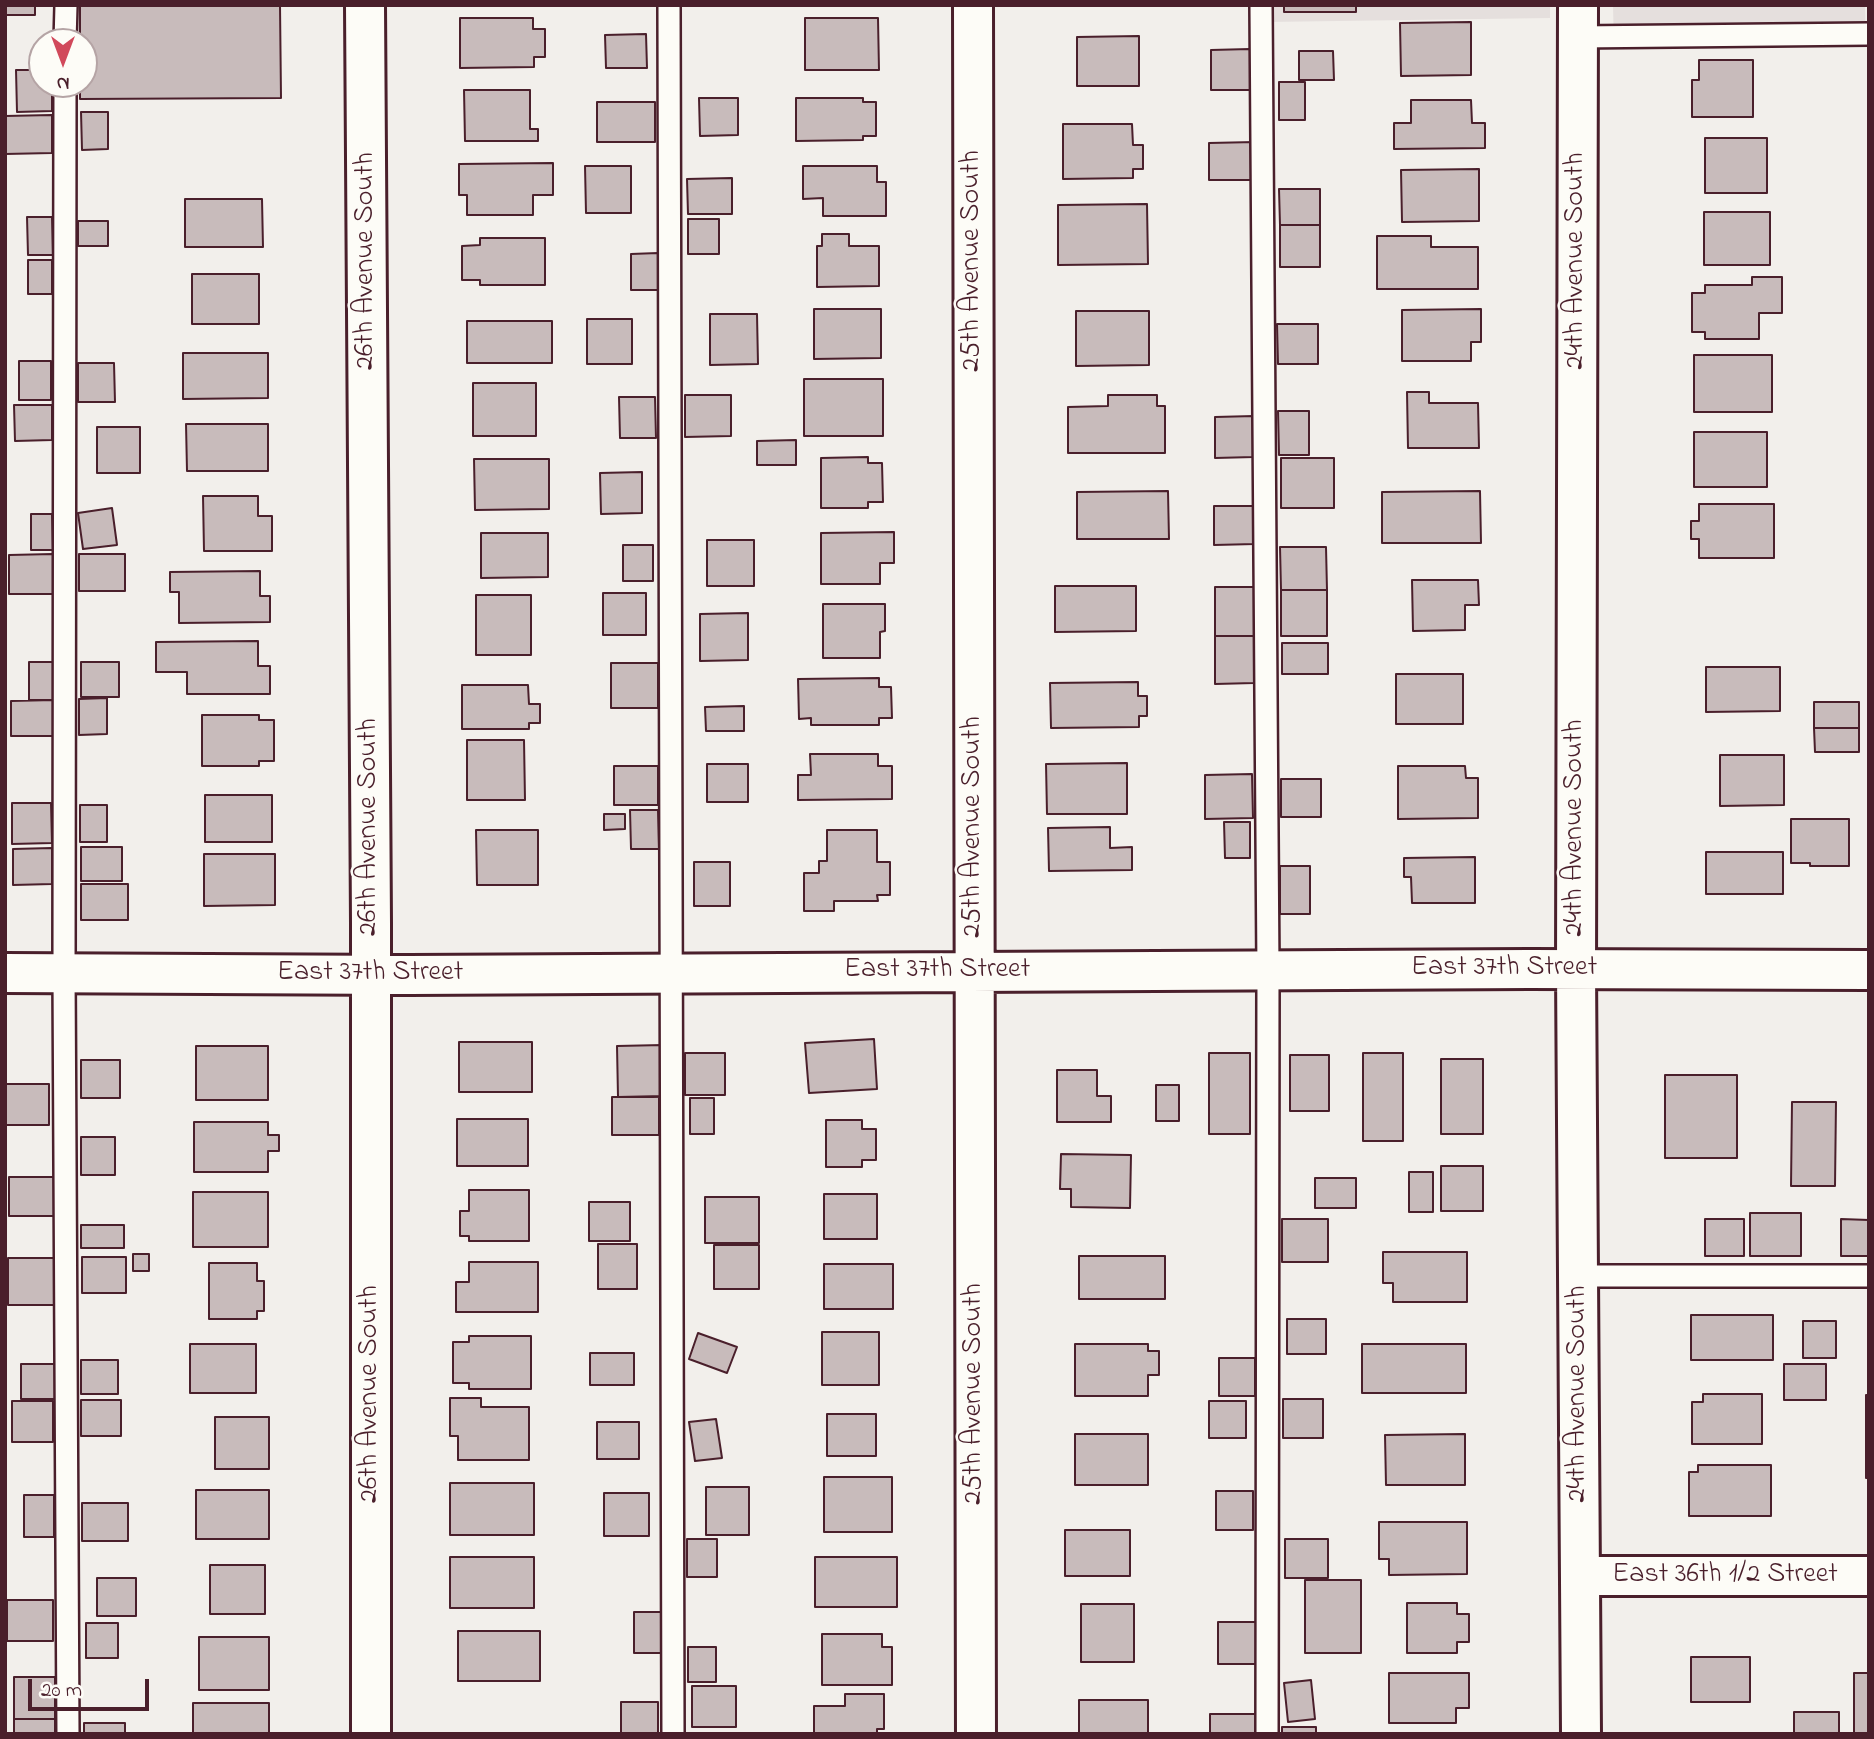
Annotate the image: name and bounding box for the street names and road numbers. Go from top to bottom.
street label: 25th Avenue South [956,150,990,372]
street label: 26th Avenue South [350,152,384,370]
street label: 24th Avenue South [1560,152,1594,370]
street label: 25th Avenue South [957,716,991,938]
street label: 26th Avenue South [353,718,387,936]
street label: 24th Avenue South [1559,719,1593,937]
street label: East 37th Street [1411,952,1597,986]
street label: East 37th Street [844,954,1030,988]
street label: East 37th Street [277,957,463,991]
street label: 25th Avenue South [958,1283,992,1505]
street label: 26th Avenue South [354,1285,388,1503]
street label: 24th Avenue South [1562,1285,1596,1503]
street label: East 36th 1/2 Street [1612,1559,1838,1593]

